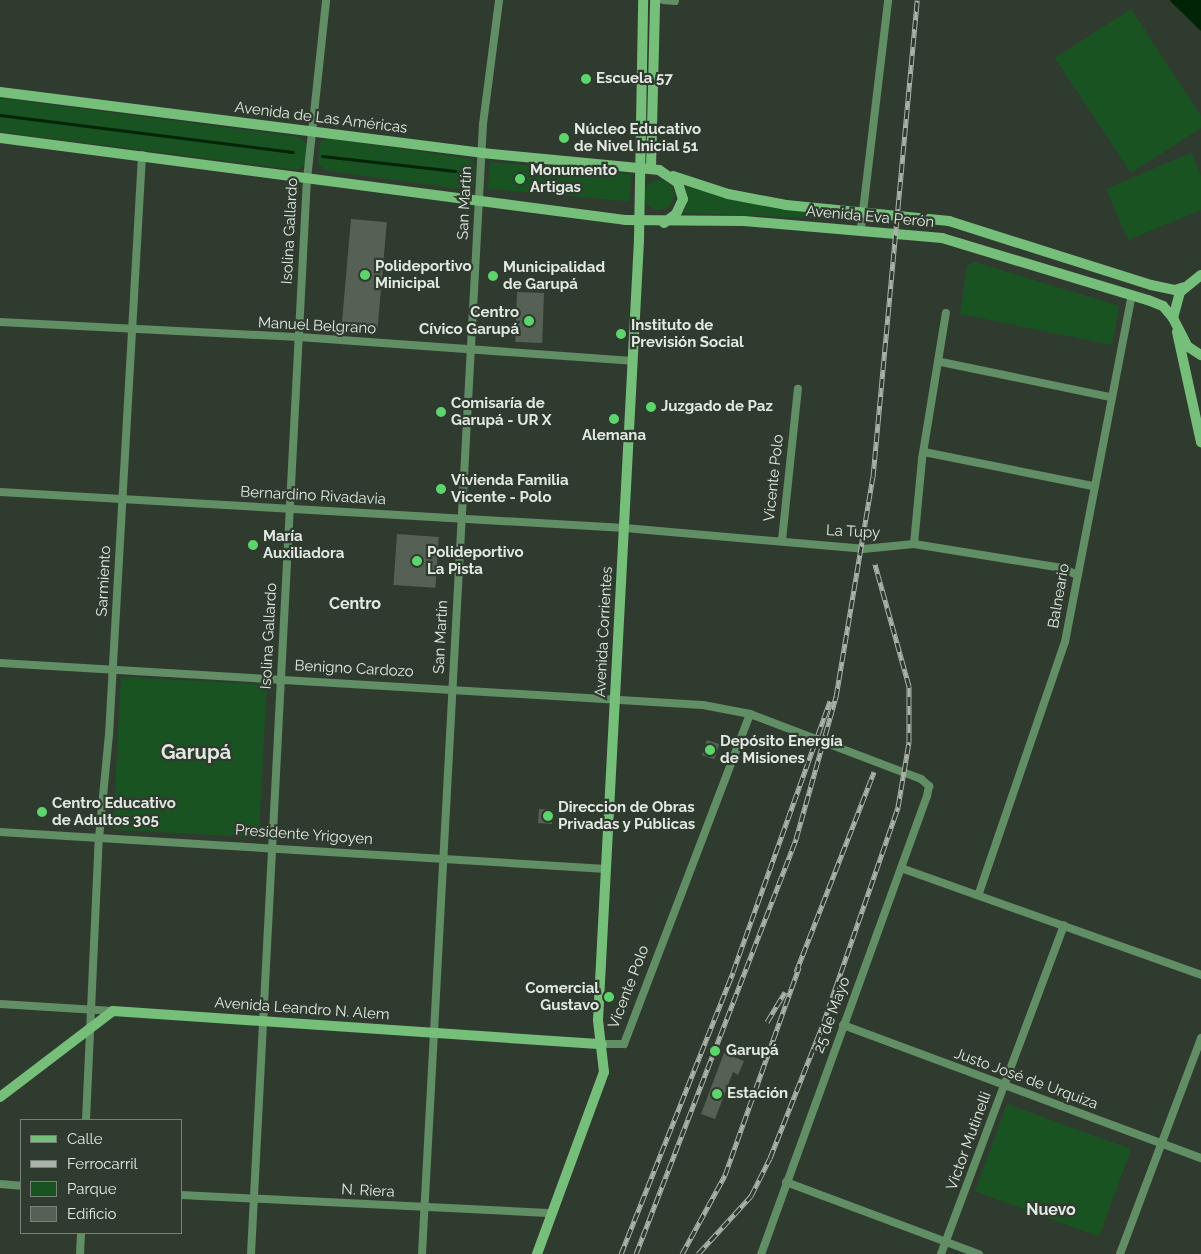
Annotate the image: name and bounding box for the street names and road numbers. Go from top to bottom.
street label: Avenida de Las Américas [233,98,409,138]
street label: San Martín [454,166,476,240]
street label: Isolina Gallardo [278,177,302,285]
street label: Avenida Eva Perón [805,202,935,232]
street label: Manuel Belgrano [257,314,377,338]
street label: Vicente Polo [760,433,788,523]
street label: Bernardino Rivadavia [240,483,386,509]
street label: La Tupy [825,522,881,542]
street label: Sarmiento [93,545,115,617]
street label: Balneario [1044,562,1074,630]
street label: Avenida Corrientes [592,566,616,698]
street label: Isolina Gallardo [257,582,281,690]
street label: San Martín [430,600,452,674]
street label: Benigno Cardozo [294,657,414,681]
street label: Presidente Yrigoyen [234,821,374,849]
street label: Vicente Polo [605,943,653,1031]
street label: 25 de Mayo [810,975,854,1055]
street label: Avenida Leandro N. Alem [214,994,390,1024]
street label: Justo José de Urquiza [951,1045,1101,1113]
street label: Victor Mutinelli [943,1089,995,1193]
street label: N. Riera [341,1181,395,1201]

